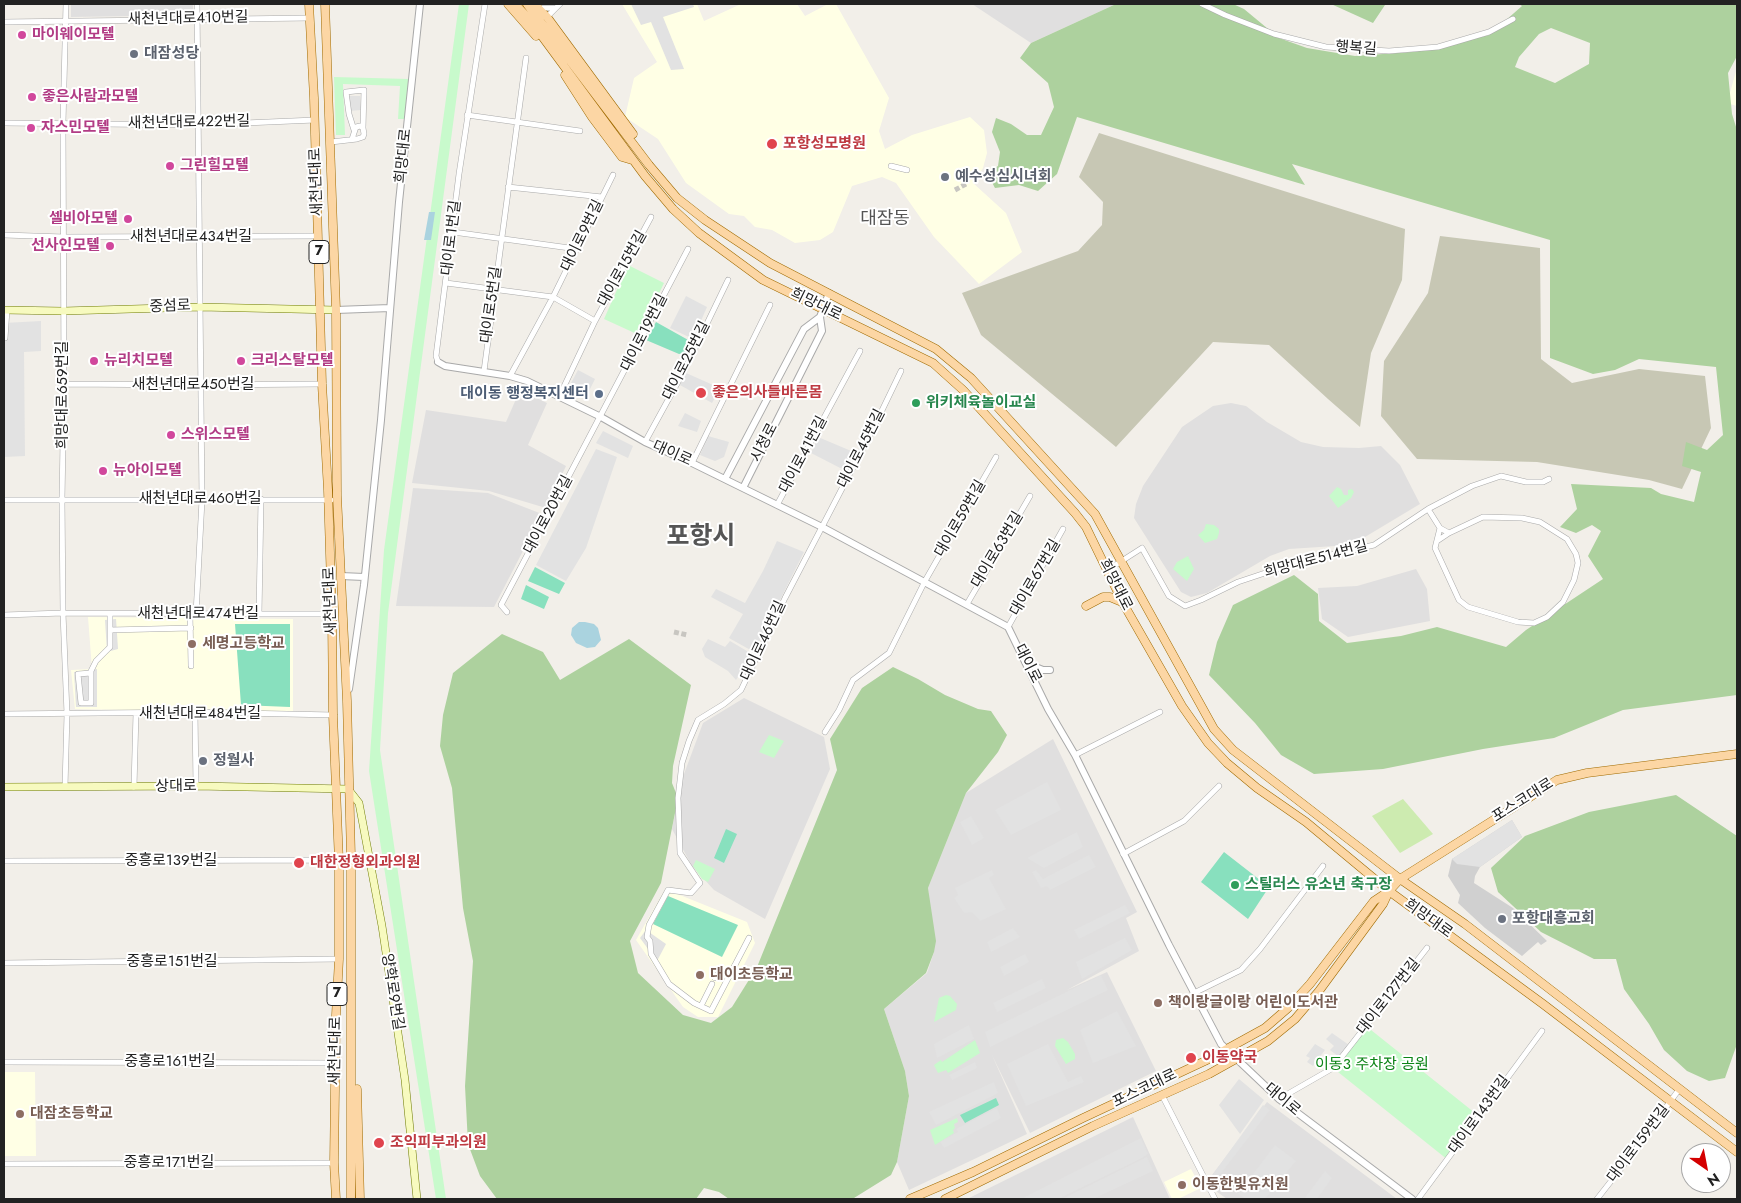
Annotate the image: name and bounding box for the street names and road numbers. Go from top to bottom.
street label: 새천년대로410번길 [127,9,249,29]
street label: 행복길 [1335,39,1377,59]
street label: 새천년대로422번길 [128,113,250,133]
street label: 희망대로 [392,128,416,184]
street label: 새천년대로 [307,147,327,217]
street label: 대이로9번길 [558,197,608,275]
street label: 대이로1번길 [438,199,466,277]
street label: 새천년대로434번길 [130,228,252,246]
street label: 대이로15번길 [595,228,651,310]
road number: 7 [309,240,329,264]
street label: 대이로5번길 [478,265,506,345]
street label: 희망대로 [787,285,845,325]
street label: 대이로19번길 [618,291,672,375]
street label: 중섬로 [149,297,191,317]
street label: 대이로25번길 [659,319,715,403]
street label: 희망대로659번길 [54,341,72,449]
street label: 새천년대로450번길 [132,376,254,394]
street label: 대이로45번길 [834,407,890,491]
street label: 대이로41번길 [776,413,832,497]
street label: 시청로 [748,420,782,466]
street label: 대이로 [649,437,695,471]
street label: 대이로20번길 [521,473,577,557]
street label: 대이로59번길 [932,477,990,561]
street label: 새천년대로460번길 [139,490,261,508]
street label: 대이로63번길 [968,509,1028,591]
street label: 대이로67번길 [1007,536,1065,620]
street label: 희망대로514번길 [1262,537,1370,583]
street label: 희망대로 [1094,556,1136,614]
street label: 새천년대로 [321,566,341,636]
street label: 대이로46번길 [738,598,790,684]
street label: 새천년대로474번길 [137,605,259,623]
street label: 대이로 [1010,641,1044,687]
street label: 새천년대로484번길 [139,705,261,723]
street label: 포스코대로 [1489,775,1557,827]
street label: 상대로 [155,778,197,796]
street label: 중흥로139번길 [125,852,217,870]
street label: 희망대로 [1400,895,1456,943]
street label: 양학로9번길 [377,952,407,1032]
street label: 중흥로151번길 [127,953,217,971]
street label: 대이로127번길 [1354,955,1424,1039]
road number: 7 [327,982,347,1006]
street label: 새천년대로 [326,1016,346,1086]
street label: 중흥로161번길 [124,1053,216,1071]
street label: 포스코대로 [1110,1066,1180,1112]
street label: 대이로143번길 [1445,1072,1515,1158]
street label: 대이로 [1260,1080,1304,1120]
street label: 대이로159번길 [1604,1102,1674,1186]
street label: 중흥로171번길 [124,1154,214,1172]

